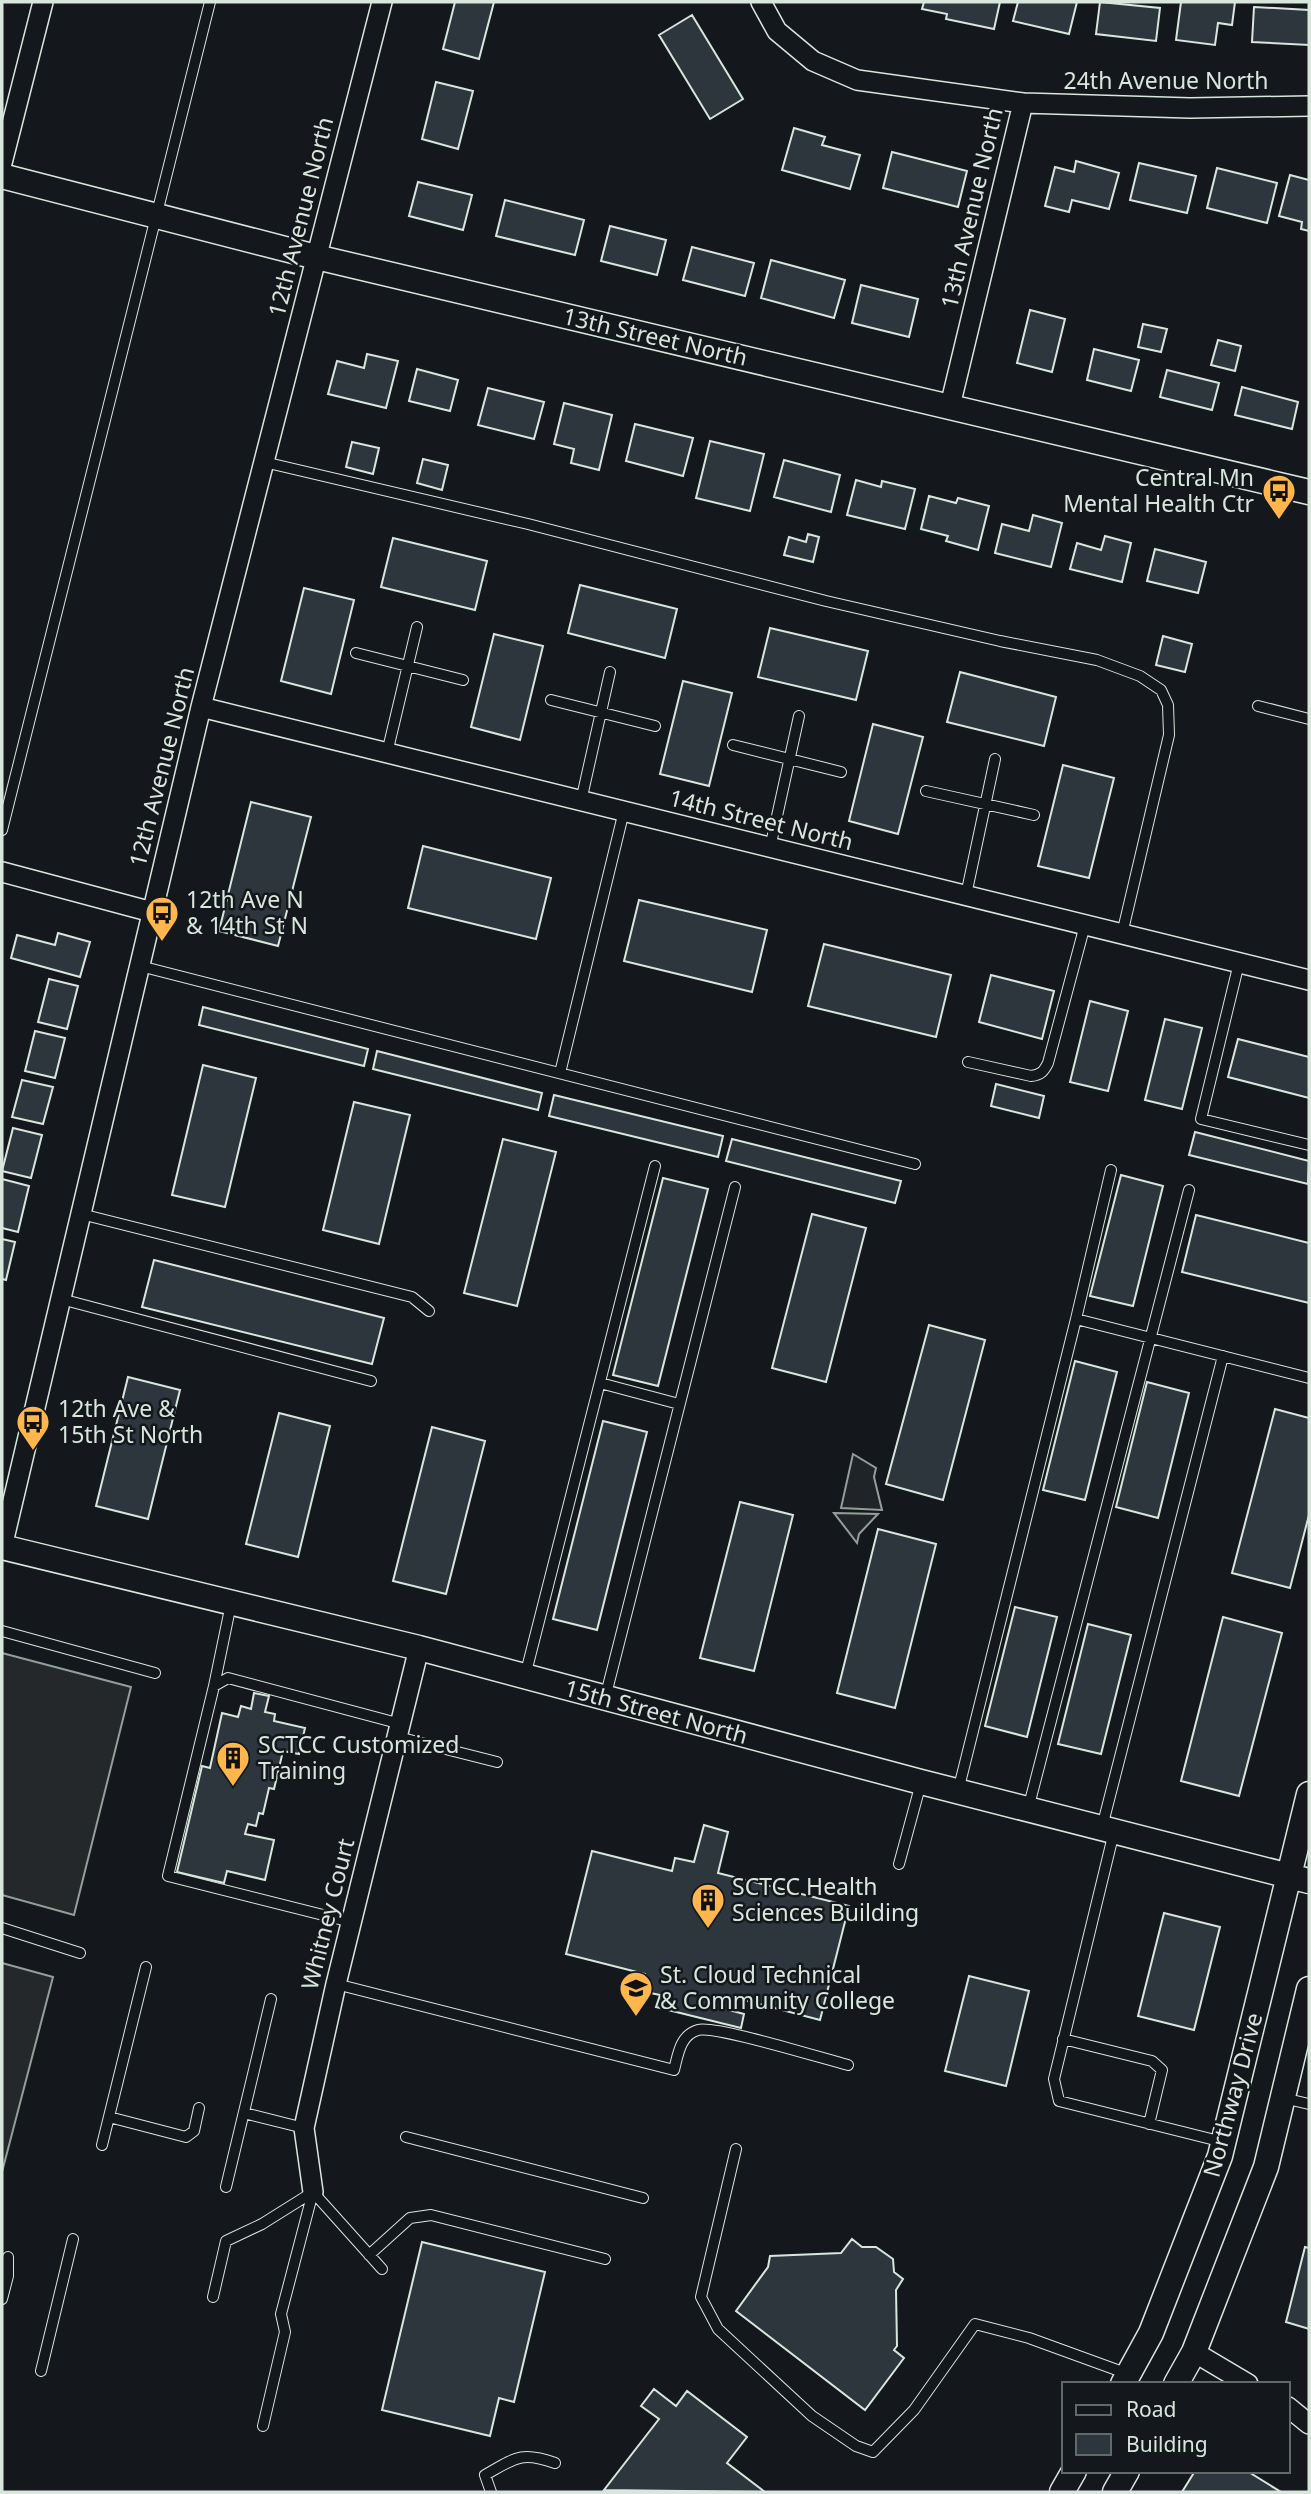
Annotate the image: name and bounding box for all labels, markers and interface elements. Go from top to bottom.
street label: 24th Avenue North [1064,64,1268,96]
street label: 13th Avenue North [932,104,1010,311]
street label: 12th Avenue North [260,113,340,320]
street label: 13th Street North [560,299,751,373]
place label: Central Mn Mental Health Ctr [1063,461,1254,519]
bus stop icon: Central Mn Mental Health Ctr [1260,472,1298,521]
street label: 12th Avenue North [121,663,201,870]
street label: 14th Street North [666,781,857,857]
place label: 12th Ave N & 14th St N [186,883,308,941]
bus stop icon: 12th Ave N & 14th St N [143,894,181,943]
place label: 12th Ave & 15th St North [58,1392,203,1450]
bus stop icon: 12th Ave & 15th St North [14,1403,52,1452]
street label: 15th Street North [561,1671,751,1751]
place label: SCTCC Customized Training [258,1728,459,1786]
building icon: SCTCC Customized Training [214,1739,252,1788]
street label: Whitney Court [293,1835,361,1993]
place label: SCTCC Health Sciences Building [732,1870,919,1928]
building icon: SCTCC Health Sciences Building [689,1881,727,1930]
place label: St. Cloud Technical & Community College [660,1958,895,2016]
school or university icon: St. Cloud Technical & Community College [617,1969,655,2018]
street label: Northway Drive [1195,2009,1269,2180]
legend [1062,2382,1290,2473]
text: Road [1126,2395,1176,2423]
text: Building [1126,2430,1208,2458]

